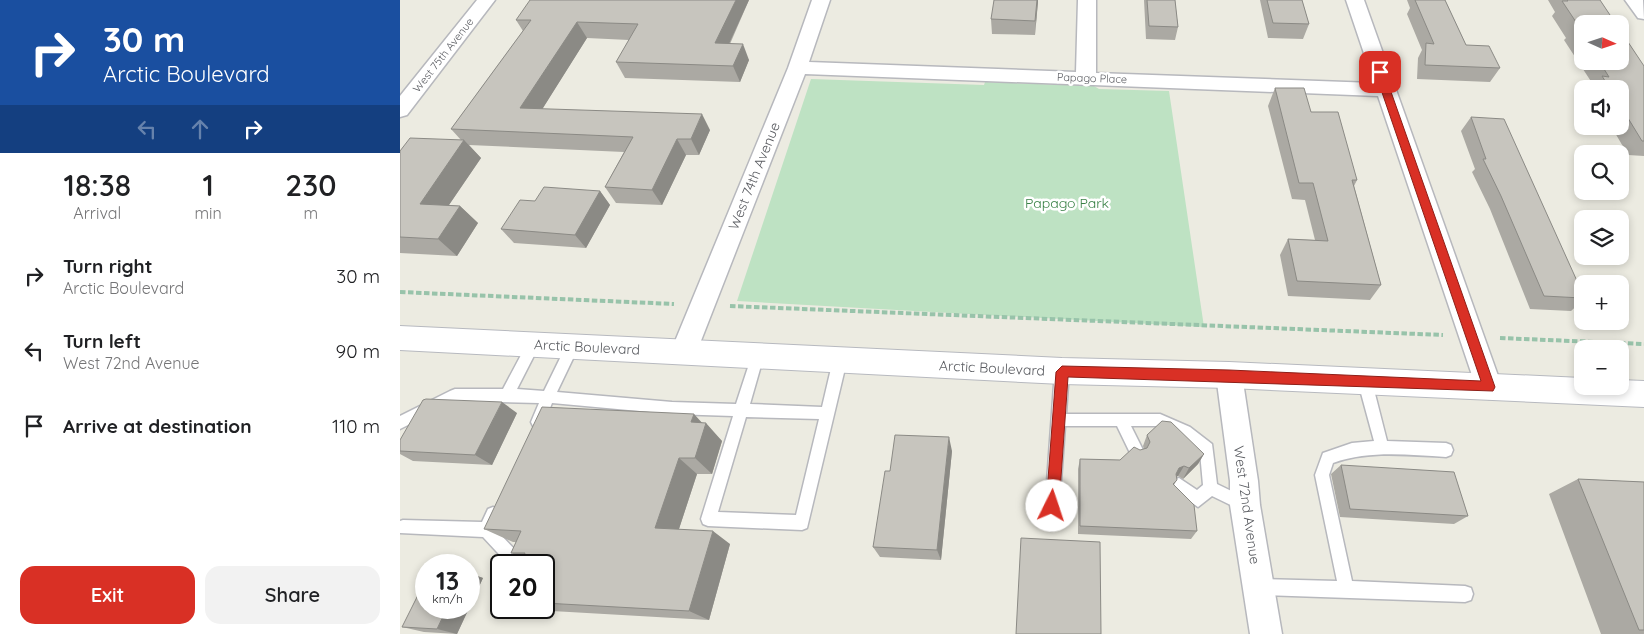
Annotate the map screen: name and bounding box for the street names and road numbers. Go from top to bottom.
street label: West 75th Avenue [410,15,476,95]
street label: Papago Place [1057,70,1127,86]
street label: West 74th Avenue [724,119,784,233]
street label: Arctic Boulevard [534,335,640,359]
street label: Arctic Boulevard [939,356,1045,380]
street label: West 72nd Avenue [1230,445,1264,566]

